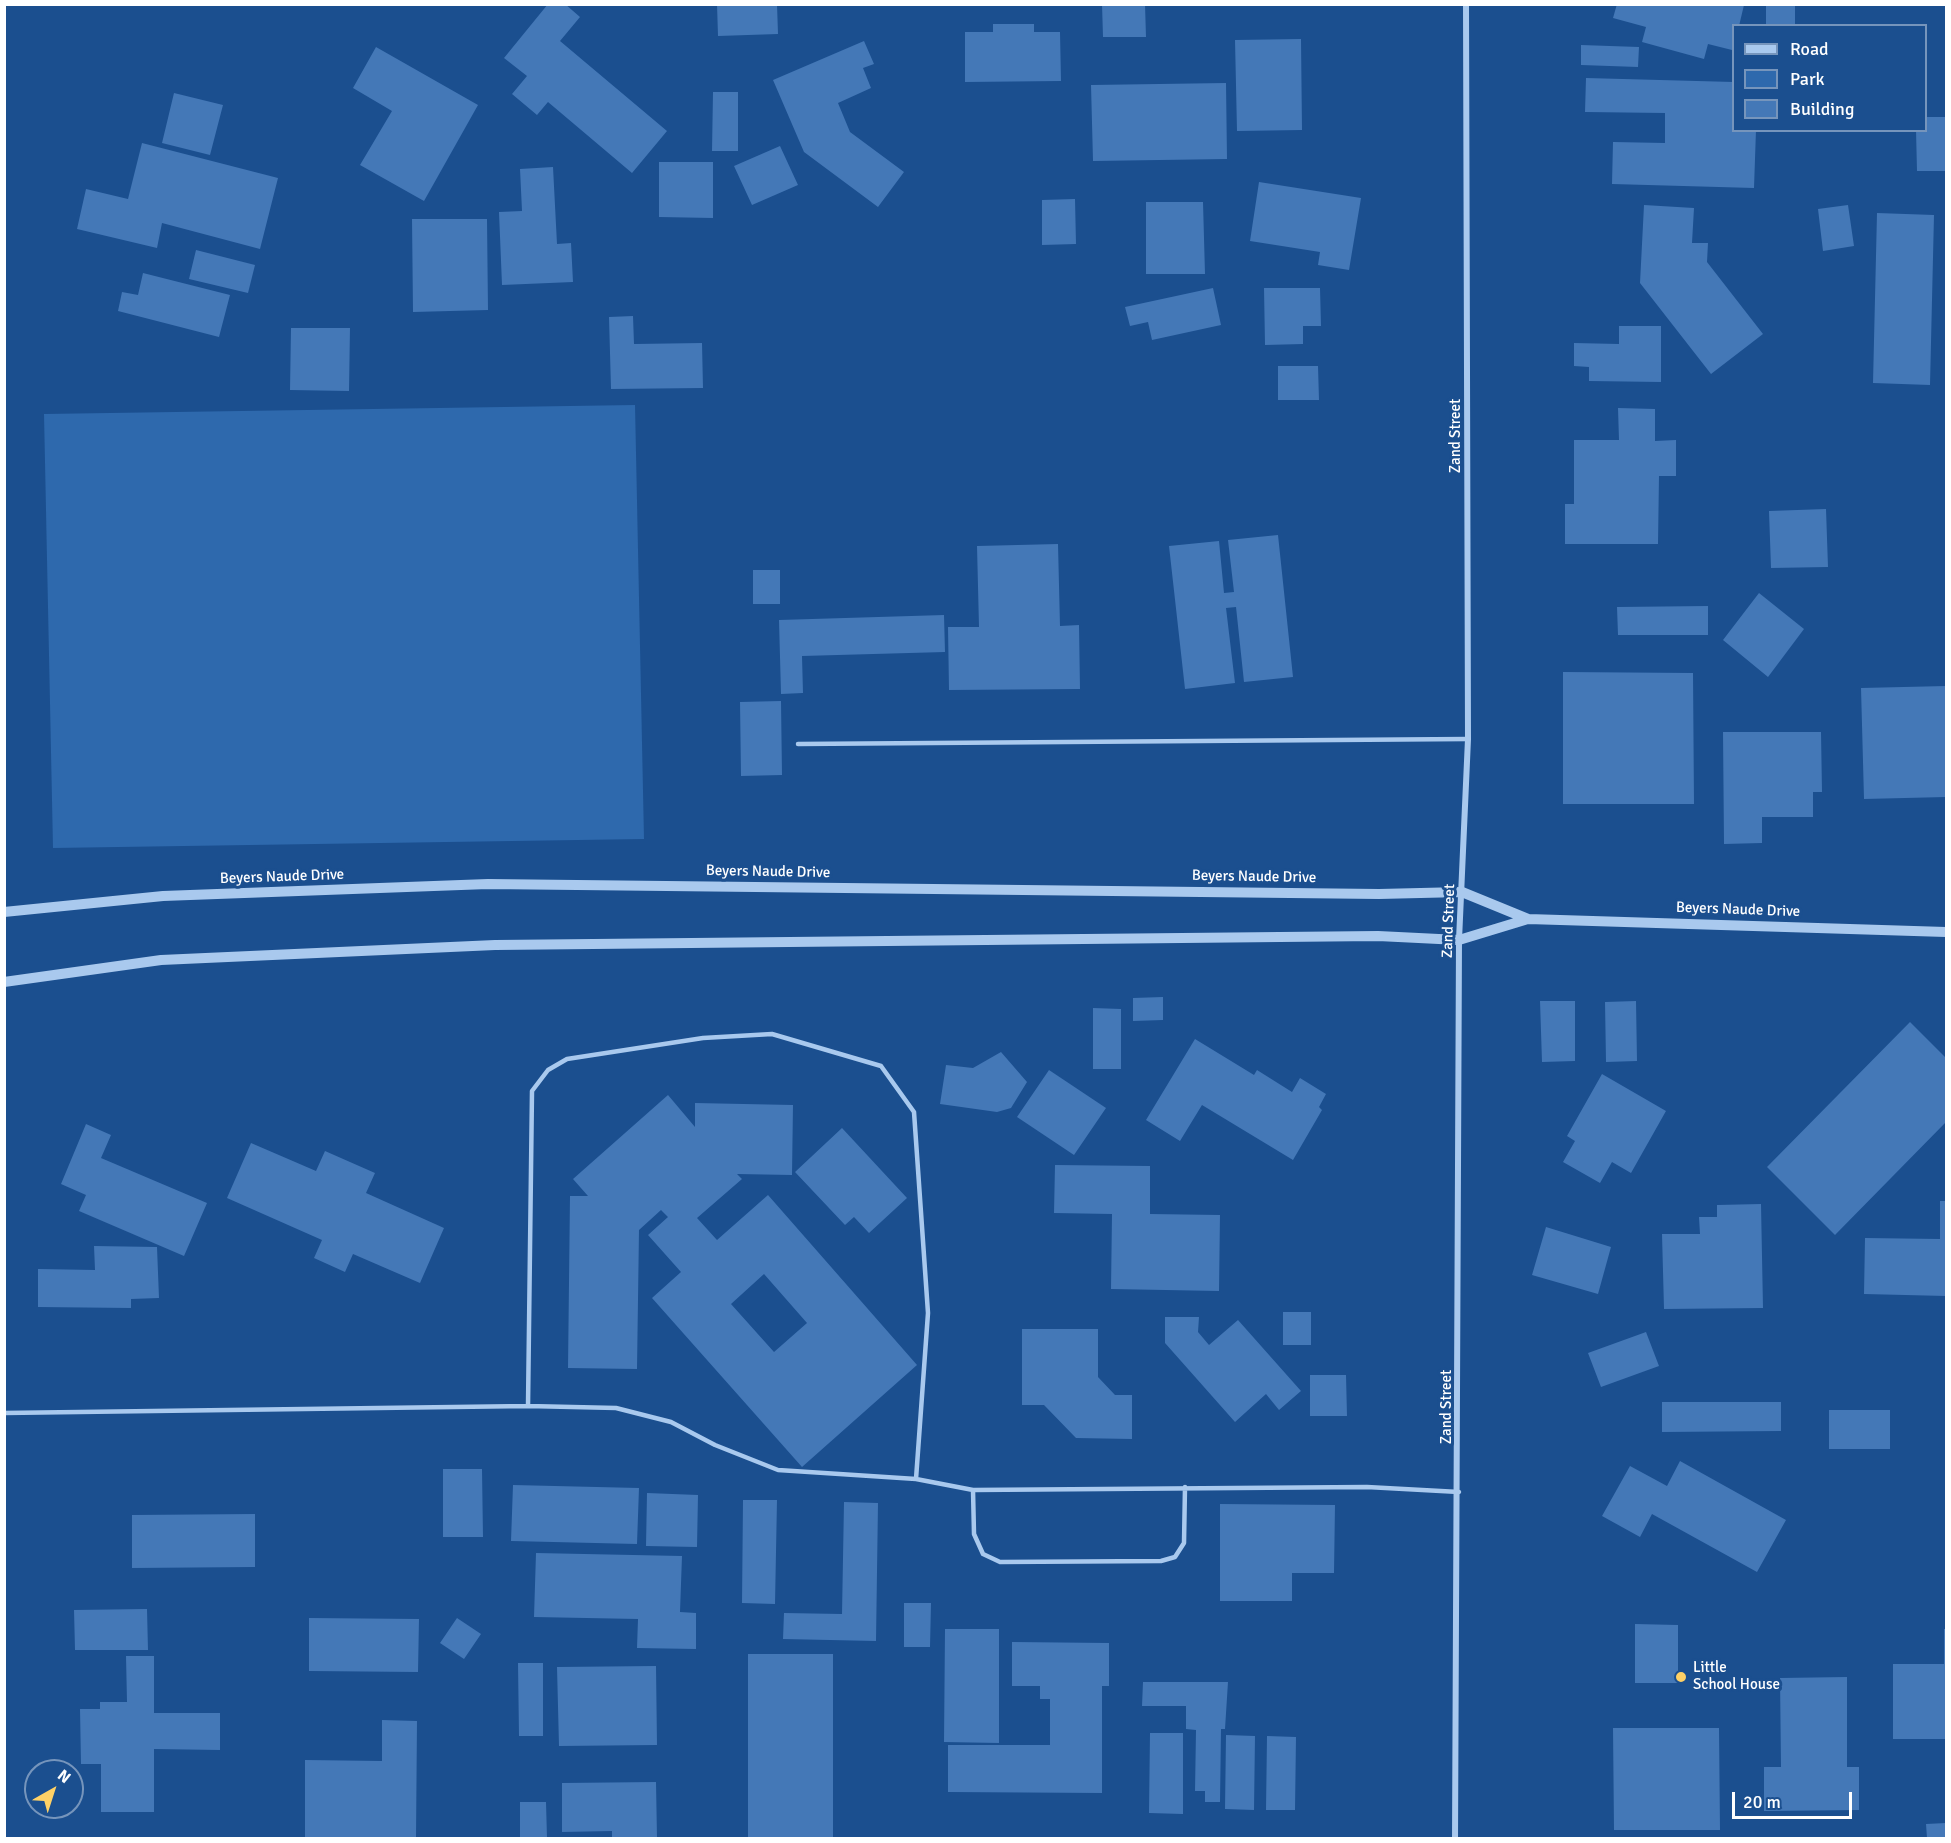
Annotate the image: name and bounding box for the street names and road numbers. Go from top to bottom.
street label: Zand Street [1447,399,1465,473]
street label: Beyers Naude Drive [706,862,830,882]
street label: Beyers Naude Drive [220,866,344,888]
street label: Beyers Naude Drive [1192,867,1316,887]
street label: Zand Street [1439,884,1459,958]
street label: Beyers Naude Drive [1676,899,1800,921]
street label: Zand Street [1438,1370,1456,1444]

